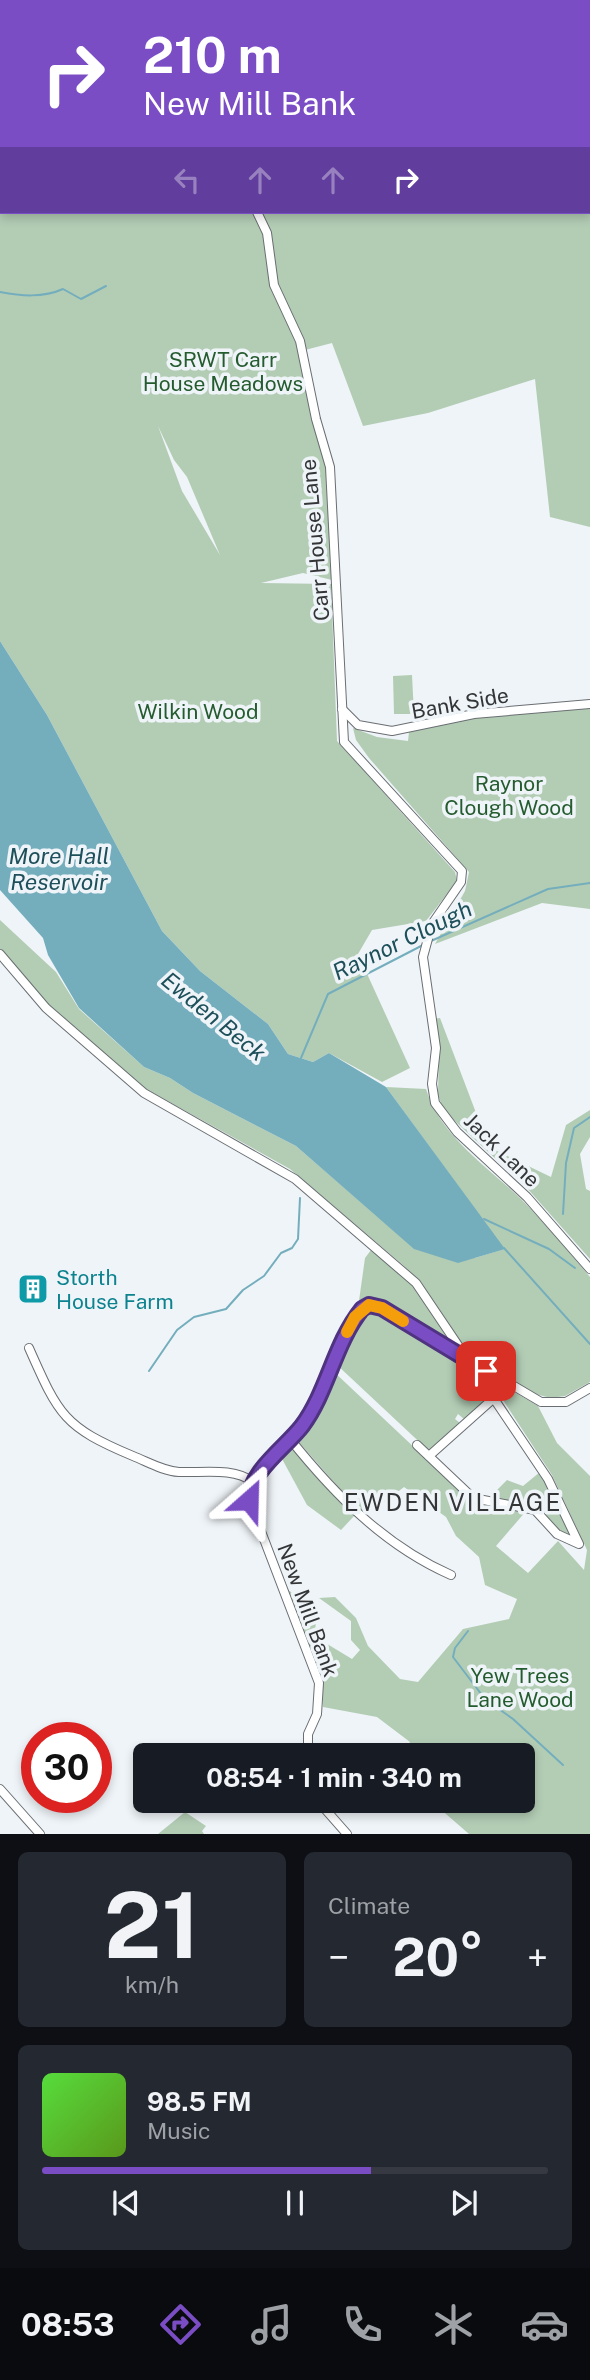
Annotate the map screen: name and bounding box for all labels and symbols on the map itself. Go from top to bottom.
park label: SRWT Carr House Meadows [143,347,303,396]
street label: Carr House Lane [295,458,335,622]
street label: Bank Side [409,682,511,724]
park label: Wilkin Wood [138,699,258,724]
park label: Raynor Clough Wood [444,771,574,820]
water label: More Hall Reservoir [9,842,109,895]
water label: Raynor Clough [328,895,476,985]
water label: Ewden Beck [156,966,272,1067]
street label: Jack Lane [459,1108,545,1192]
place label: Storth House Farm [56,1265,174,1314]
building icon: Storth House Farm [16,1272,50,1306]
pin [456,1341,516,1401]
position arrow [212,1463,286,1537]
district label: EWDEN VILLAGE [344,1488,562,1516]
street label: New Mill Bank [272,1540,344,1680]
park label: Yew Trees Lane Wood [466,1663,574,1712]
speed limit sign: 30 [21,1722,112,1813]

